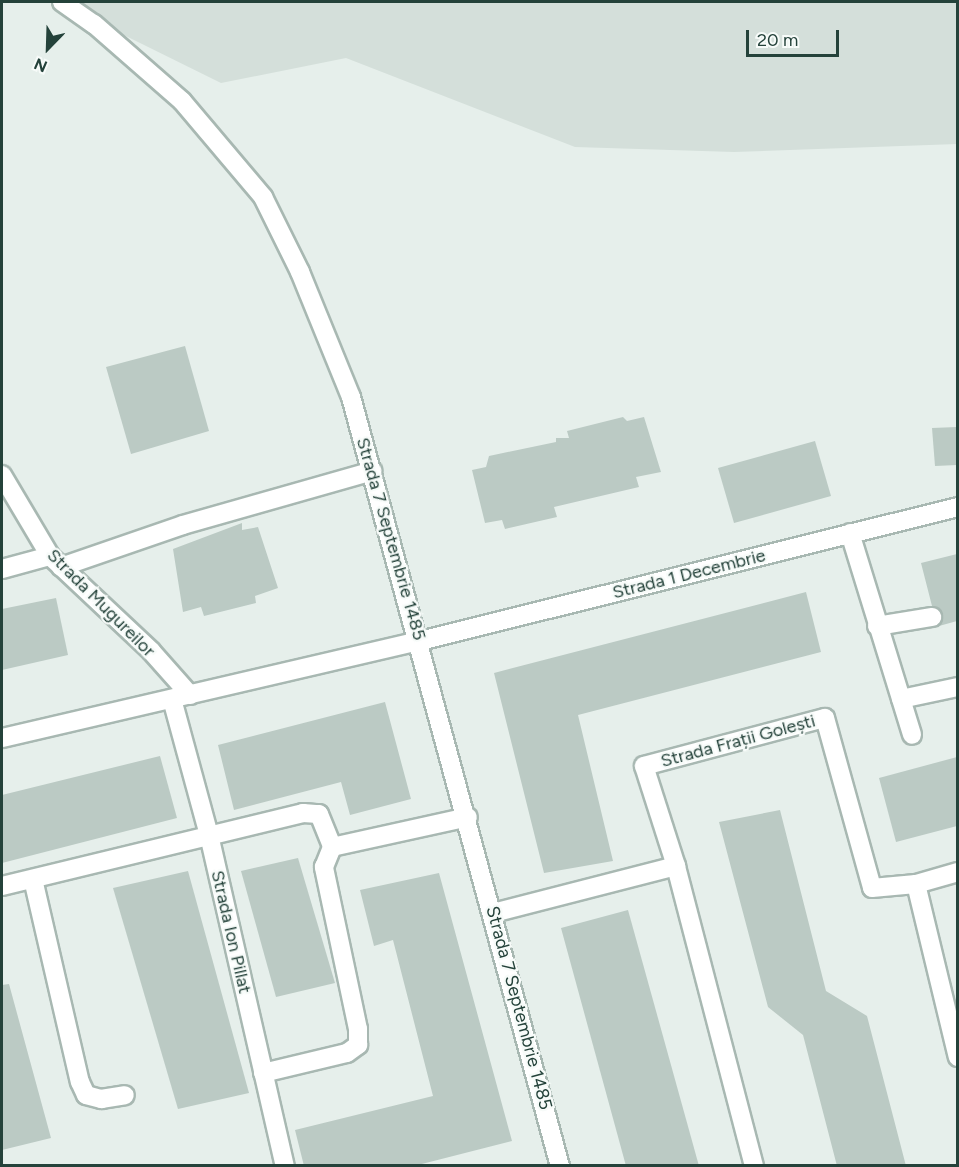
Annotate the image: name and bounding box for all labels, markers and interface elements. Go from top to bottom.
north arrow [18,18,78,78]
scale bar [749,18,842,56]
text: 20 m [757,29,798,51]
text: N [31,54,50,76]
street label: Strada 7 Septembrie 1485 [352,435,430,643]
street label: Strada Mugureilor [43,545,159,661]
street label: Strada 1 Decembrie [610,545,768,603]
street label: Strada Frații Golești [658,710,818,772]
street label: Strada Ion Pillat [206,868,256,996]
street label: Strada 7 Septembrie 1485 [481,904,557,1112]

